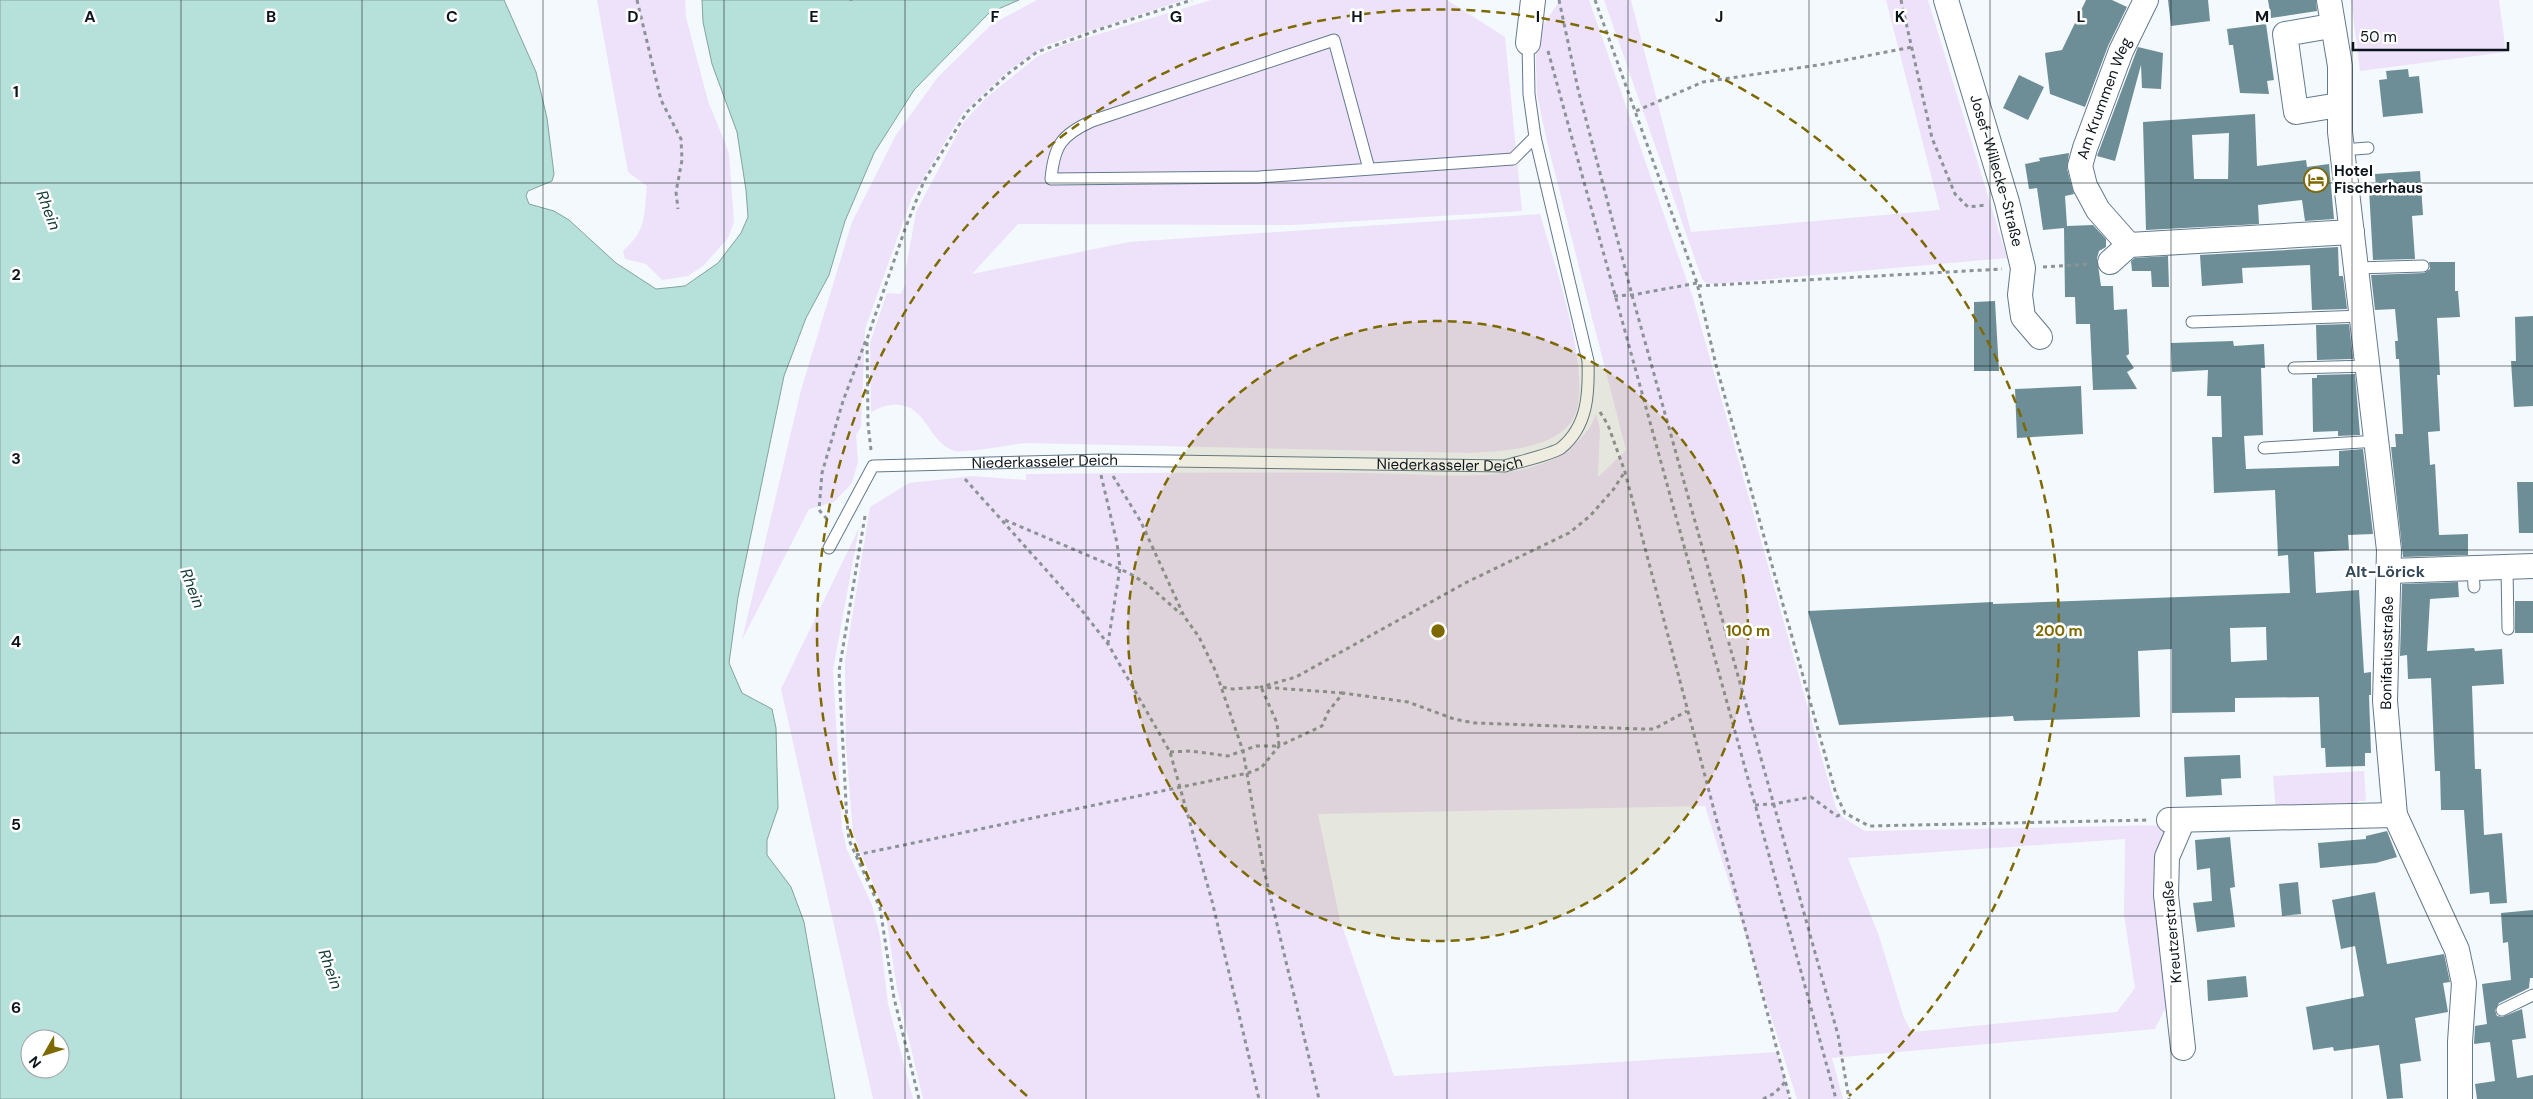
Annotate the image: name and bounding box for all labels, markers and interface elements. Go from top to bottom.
text: A [84,6,96,27]
text: B [266,6,276,27]
text: C [446,6,458,27]
text: D [627,6,639,27]
text: E [809,6,819,27]
text: F [991,6,1000,27]
text: G [1170,6,1182,27]
text: H [1351,6,1363,27]
text: I [1536,6,1540,27]
text: J [1715,6,1723,27]
text: K [1895,6,1906,27]
text: L [2077,6,2086,27]
text: M [2255,6,2269,27]
scale bar [2353,20,2508,52]
text: 50 m [2360,27,2397,47]
street label: Am Krummen Weg [2072,34,2136,162]
text: 1 [13,81,19,102]
street label: Josef-Willecke-Straße [1965,92,2027,249]
place label: Hotel Fischerhaus [2334,161,2423,198]
hotel icon: Hotel Fischerhaus [2303,167,2329,193]
water label: Rhein [31,187,66,233]
text: 2 [11,264,21,285]
text: 3 [11,448,21,469]
street label: Niederkasseler Deich [971,450,1118,473]
street label: Niederkasseler Deich [1376,452,1525,476]
district label: Alt-Lörick [2345,561,2426,582]
water label: Rhein [175,565,210,611]
street label: Bonifatiusstraße [2376,596,2398,710]
text: 100 m [1726,621,1770,641]
text: 200 m [2035,621,2083,641]
centre of rings [1429,622,1447,640]
text: 4 [11,631,21,652]
text: 5 [11,814,21,835]
street label: Kreutzerstraße [2158,880,2186,984]
water label: Rhein [314,946,347,992]
text: 6 [11,997,21,1018]
north arrow [20,1029,70,1079]
text: N [25,1053,45,1072]

